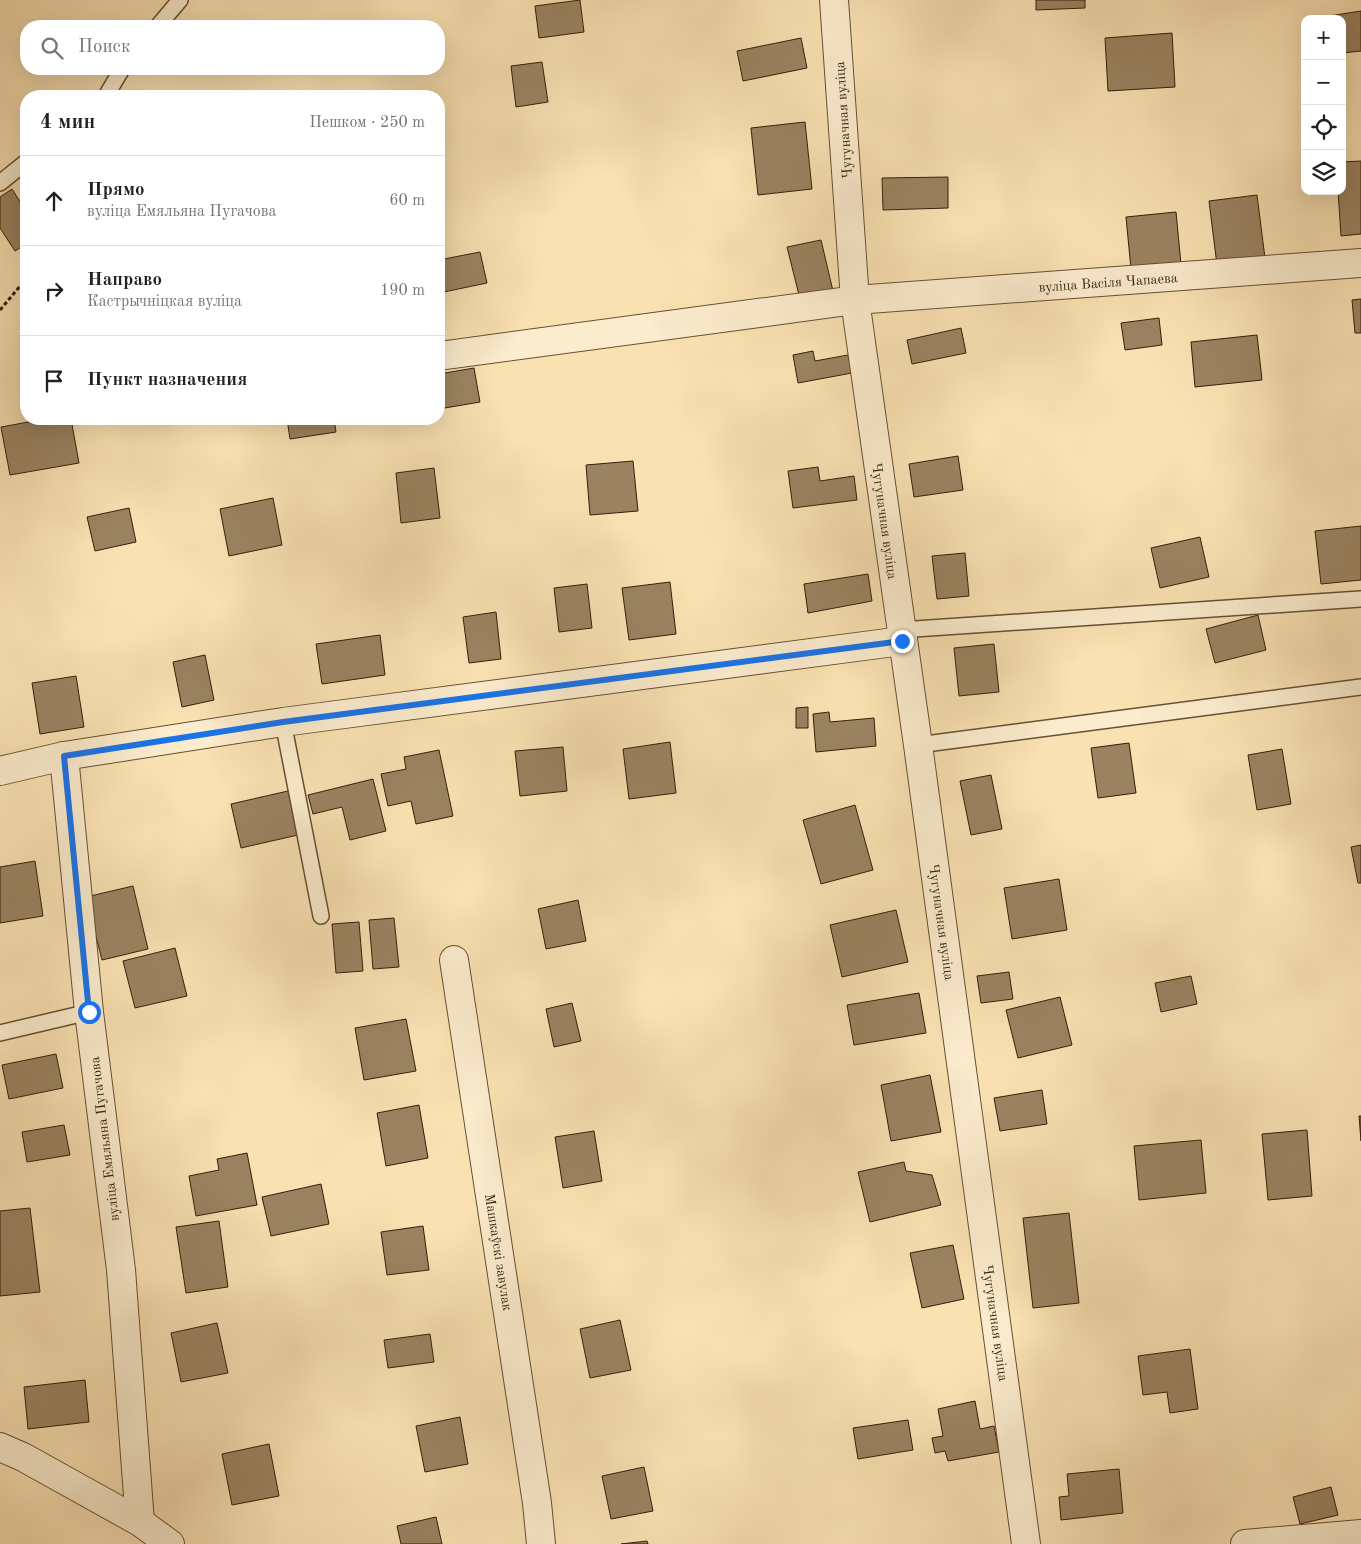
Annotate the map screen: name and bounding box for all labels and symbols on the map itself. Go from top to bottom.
street label: Чугуначная вуліца [833,61,855,179]
street label: вуліца Васіля Чапаева [1038,271,1178,295]
street label: Чугуначная вуліца [869,462,899,580]
route end [891,630,914,653]
street label: Чугуначная вуліца [926,863,956,981]
route start [78,1001,101,1024]
street label: вуліца Емяльяна Пугачова [88,1056,122,1222]
street label: Машкаўскі завулак [482,1193,514,1312]
street label: Чугуначная вуліца [980,1264,1010,1382]

